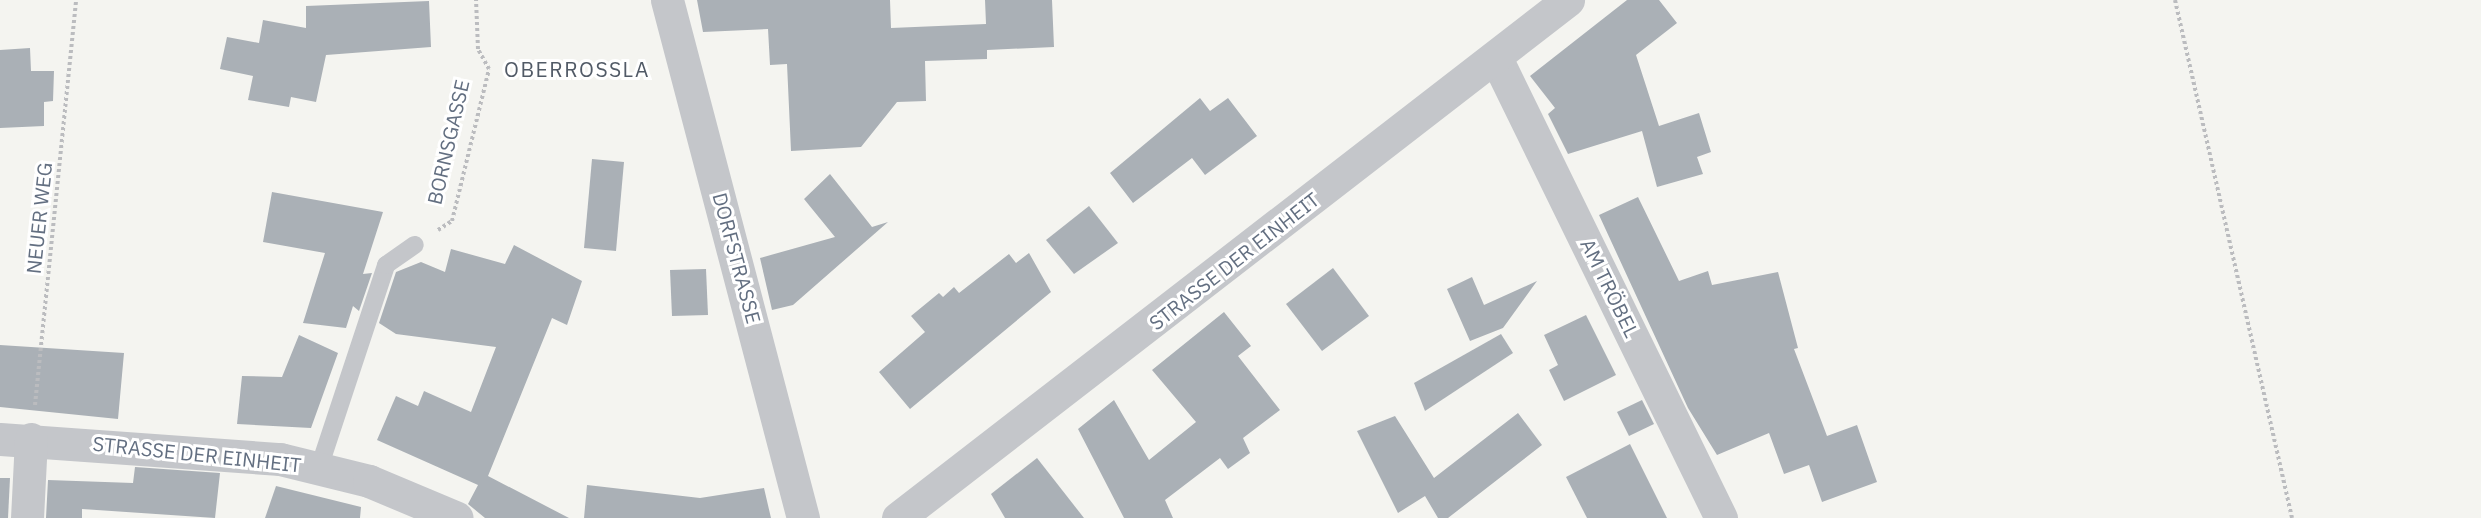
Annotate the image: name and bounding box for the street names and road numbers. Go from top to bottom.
street label: BORNSGASSE [422,77,474,207]
street label: NEUER WEG [21,161,57,275]
street label: STRASSE DER EINHEIT [1144,187,1324,335]
street label: DORFSTRASSE [708,190,766,326]
street label: AM TRÖBEL [1576,235,1644,341]
street label: STRASSE DER EINHEIT [92,431,302,477]

